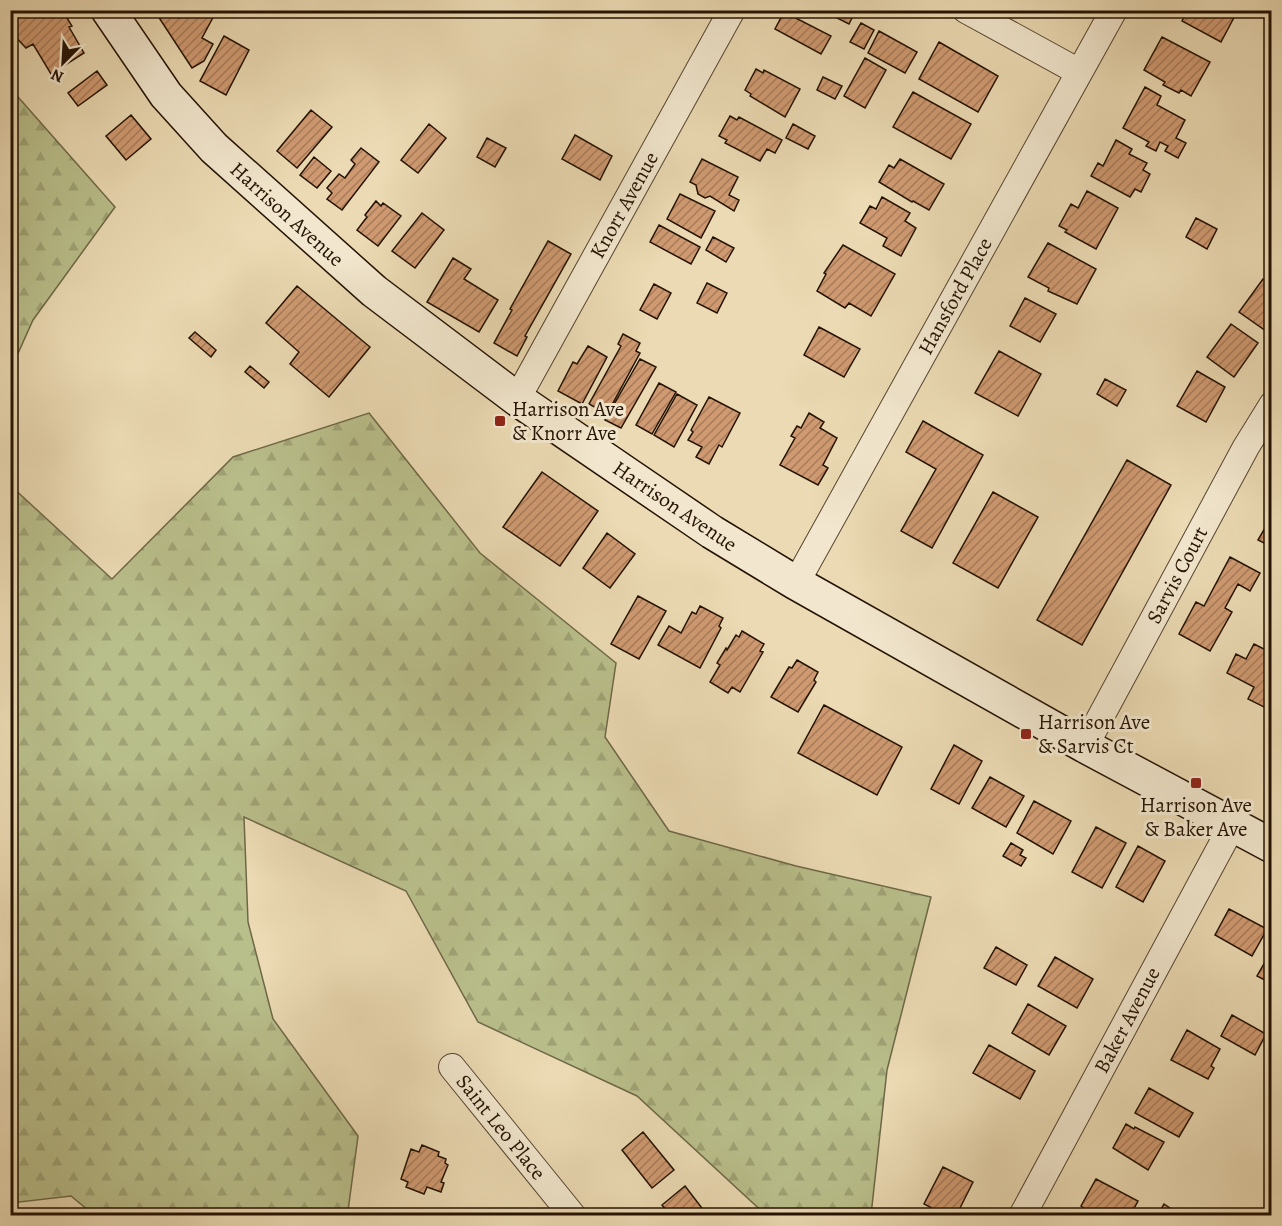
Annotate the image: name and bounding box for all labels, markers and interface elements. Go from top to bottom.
north arrow [33,33,93,93]
text: N [47,63,67,88]
street label: Knorr Avenue [583,147,665,263]
street label: Harrison Avenue [224,155,350,273]
street label: Hansford Place [911,232,999,360]
place label: Harrison Ave & Knorr Ave [512,395,624,447]
marker: Harrison Ave & Knorr Ave [493,414,507,428]
street label: Harrison Avenue [607,454,743,558]
street label: Sarvis Court [1140,521,1214,628]
place label: Harrison Ave & Sarvis Ct [1038,708,1150,760]
marker: Harrison Ave & Sarvis Ct [1019,727,1033,741]
marker: Harrison Ave & Baker Ave [1189,776,1203,790]
place label: Harrison Ave & Baker Ave [1140,791,1252,843]
street label: Baker Avenue [1087,962,1167,1078]
street label: Saint Leo Place [450,1068,552,1186]

